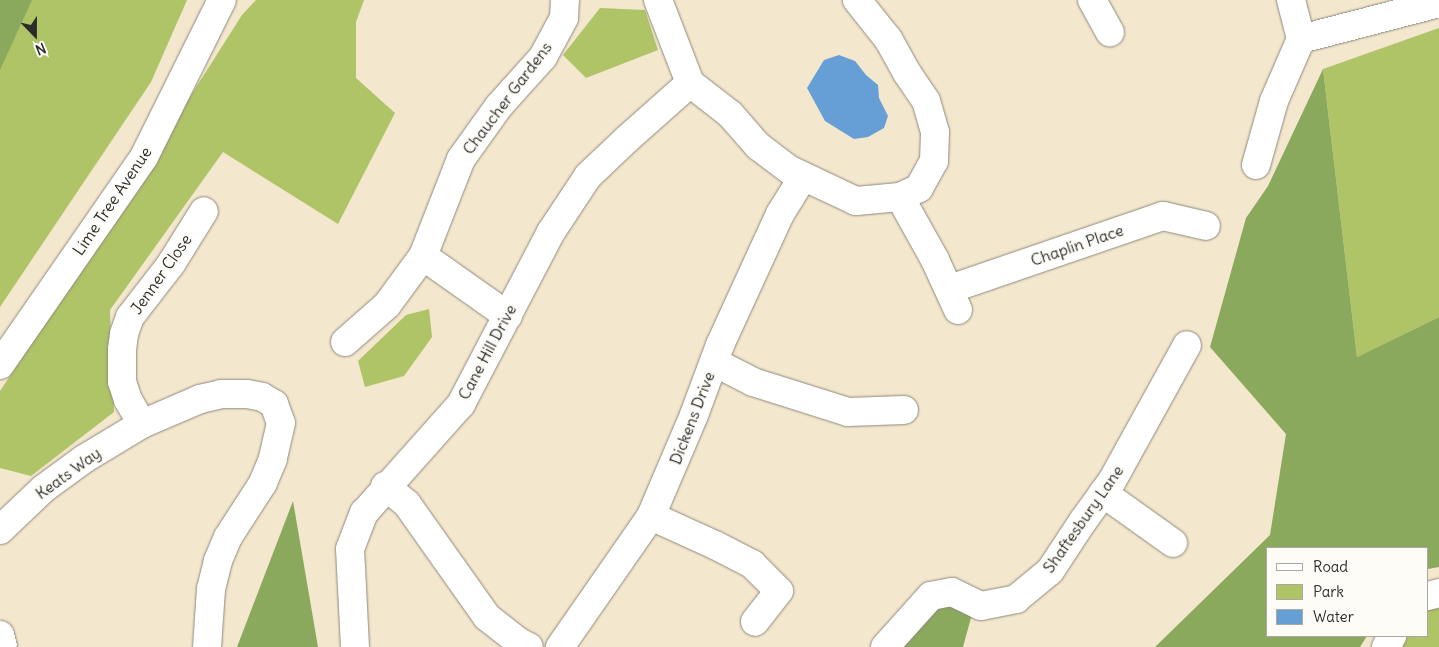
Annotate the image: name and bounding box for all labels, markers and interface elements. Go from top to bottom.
north arrow [10,10,60,60]
street label: Chaucher Gardens [458,38,556,158]
text: N [33,39,48,59]
street label: Lime Tree Avenue [69,143,155,259]
street label: Chaplin Place [1028,220,1126,270]
street label: Jenner Close [126,230,196,318]
street label: Cane Hill Drive [454,301,520,403]
street label: Dickens Drive [665,369,719,467]
street label: Keats Way [32,443,104,503]
street label: Shaftesbury Lane [1039,462,1127,576]
legend [1266,547,1429,637]
text: Road [1313,557,1348,576]
text: Park [1313,582,1344,601]
text: Water [1313,607,1354,626]

